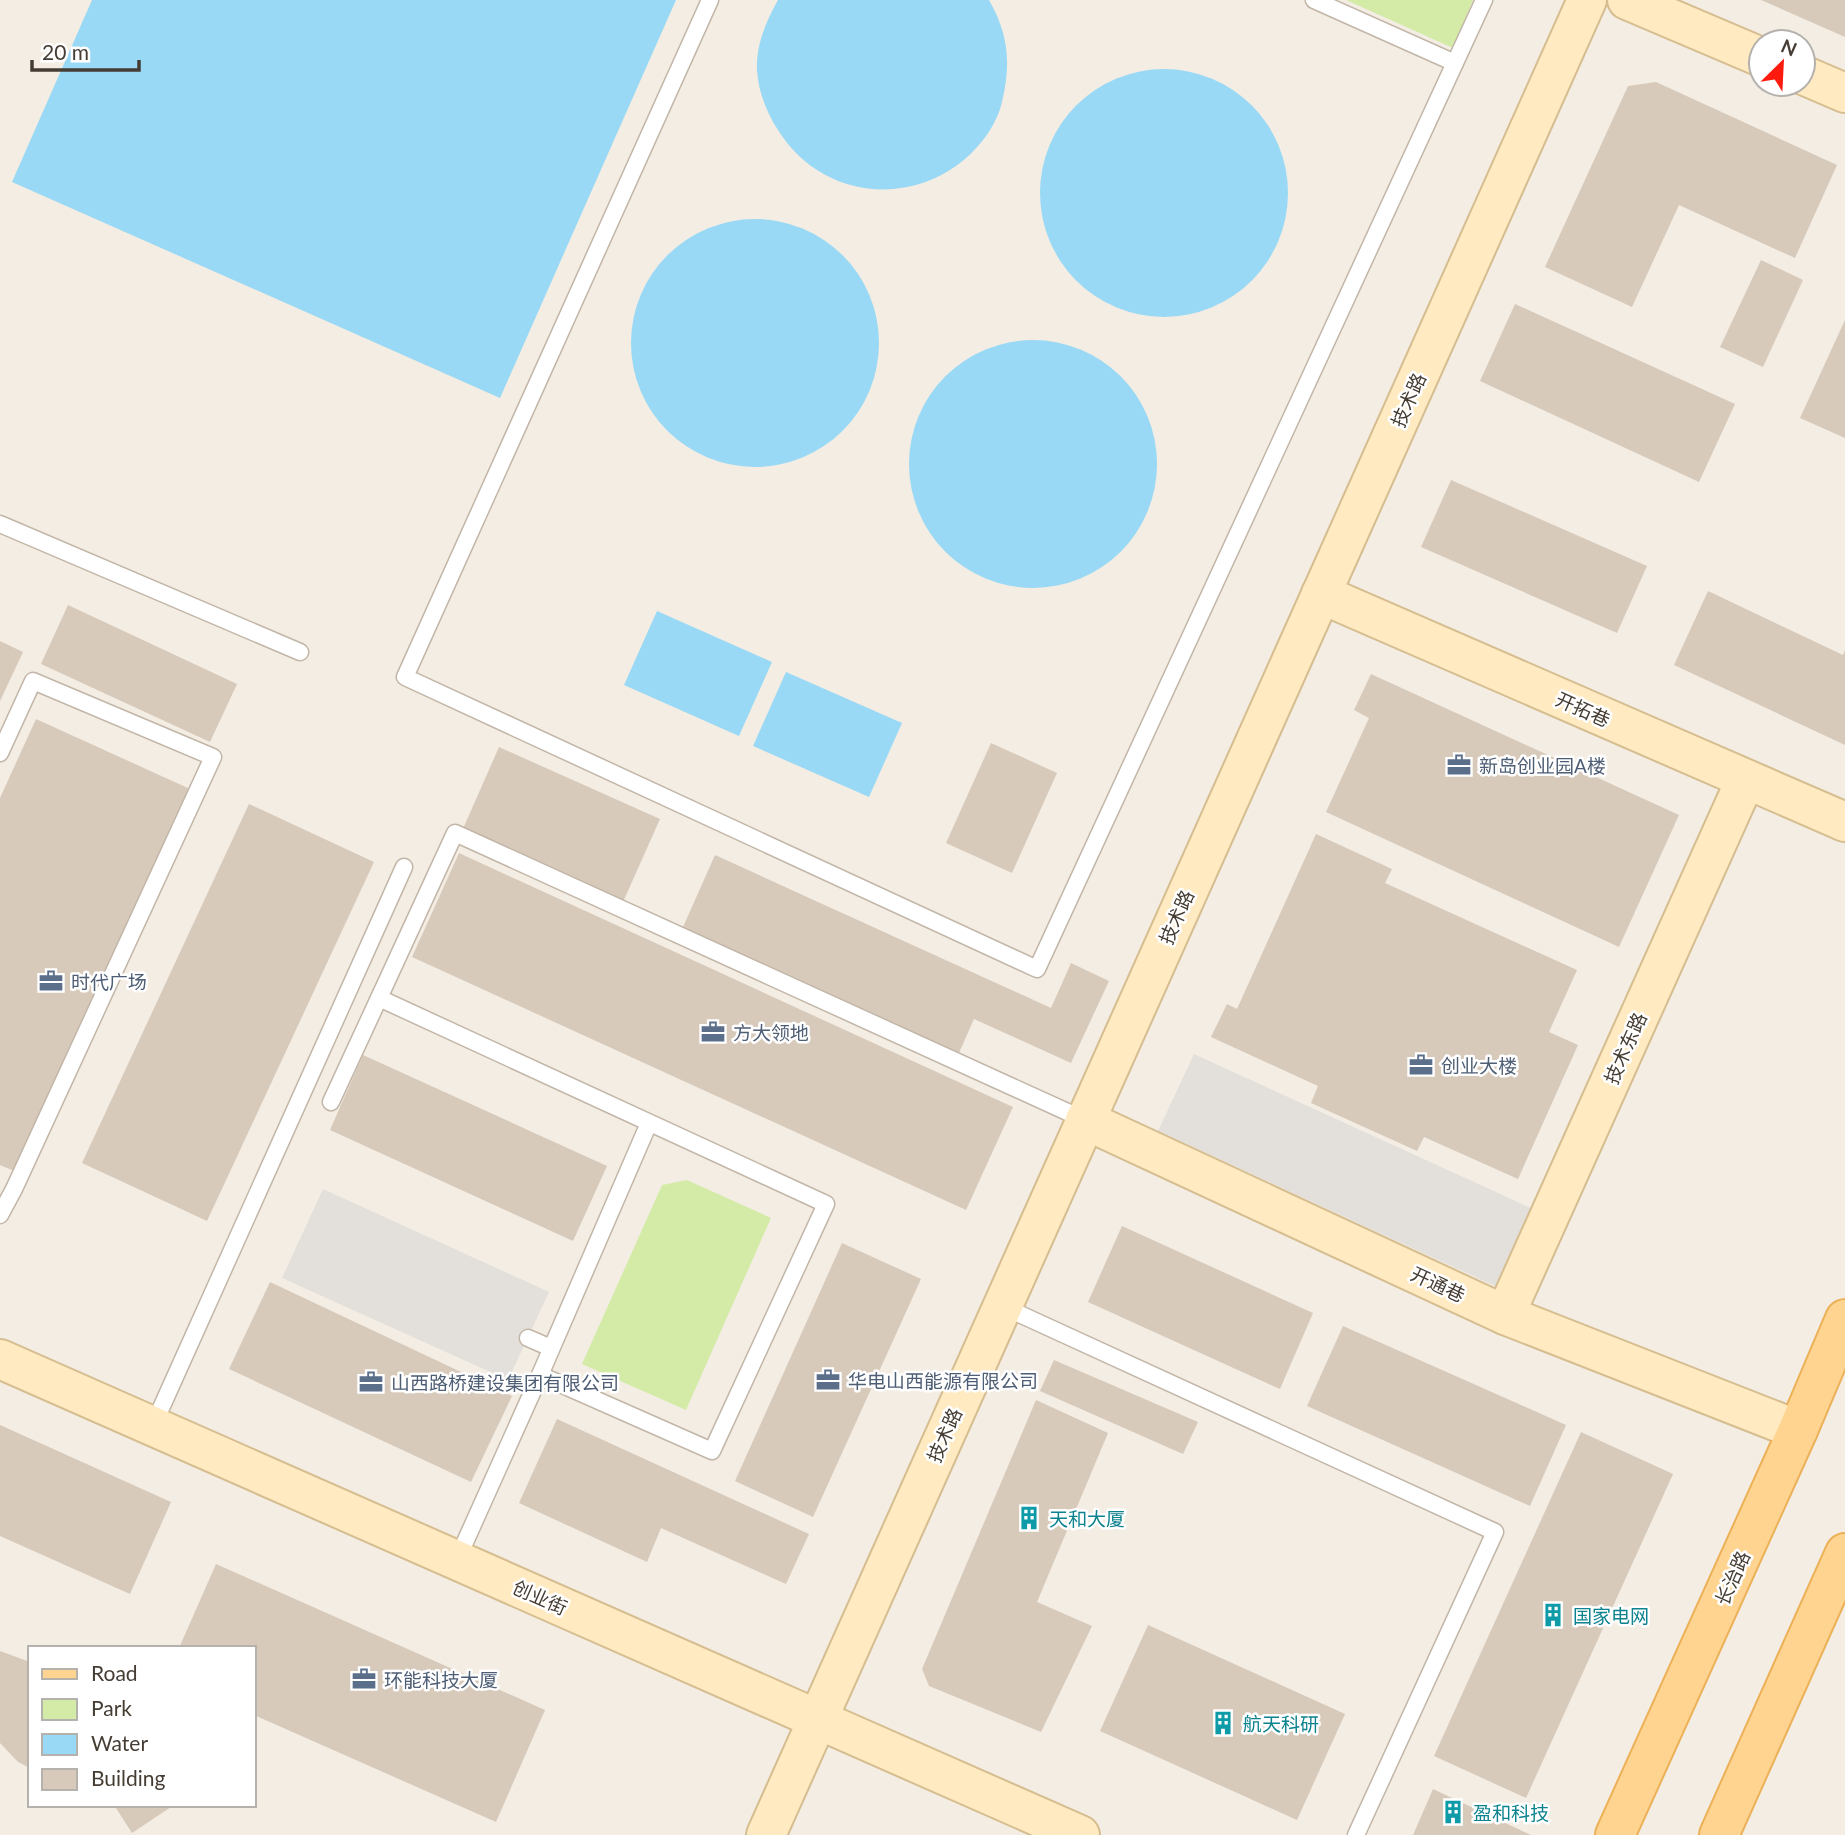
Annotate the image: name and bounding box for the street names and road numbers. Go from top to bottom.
street label: 技术路 [1386,369,1430,431]
street label: 开拓巷 [1552,687,1614,731]
street label: 技术路 [1154,886,1198,948]
street label: 技术东路 [1599,1009,1651,1087]
street label: 开通巷 [1407,1262,1469,1306]
street label: 技术路 [922,1404,966,1466]
street label: 长治路 [1710,1547,1754,1609]
street label: 创业街 [509,1575,571,1619]

